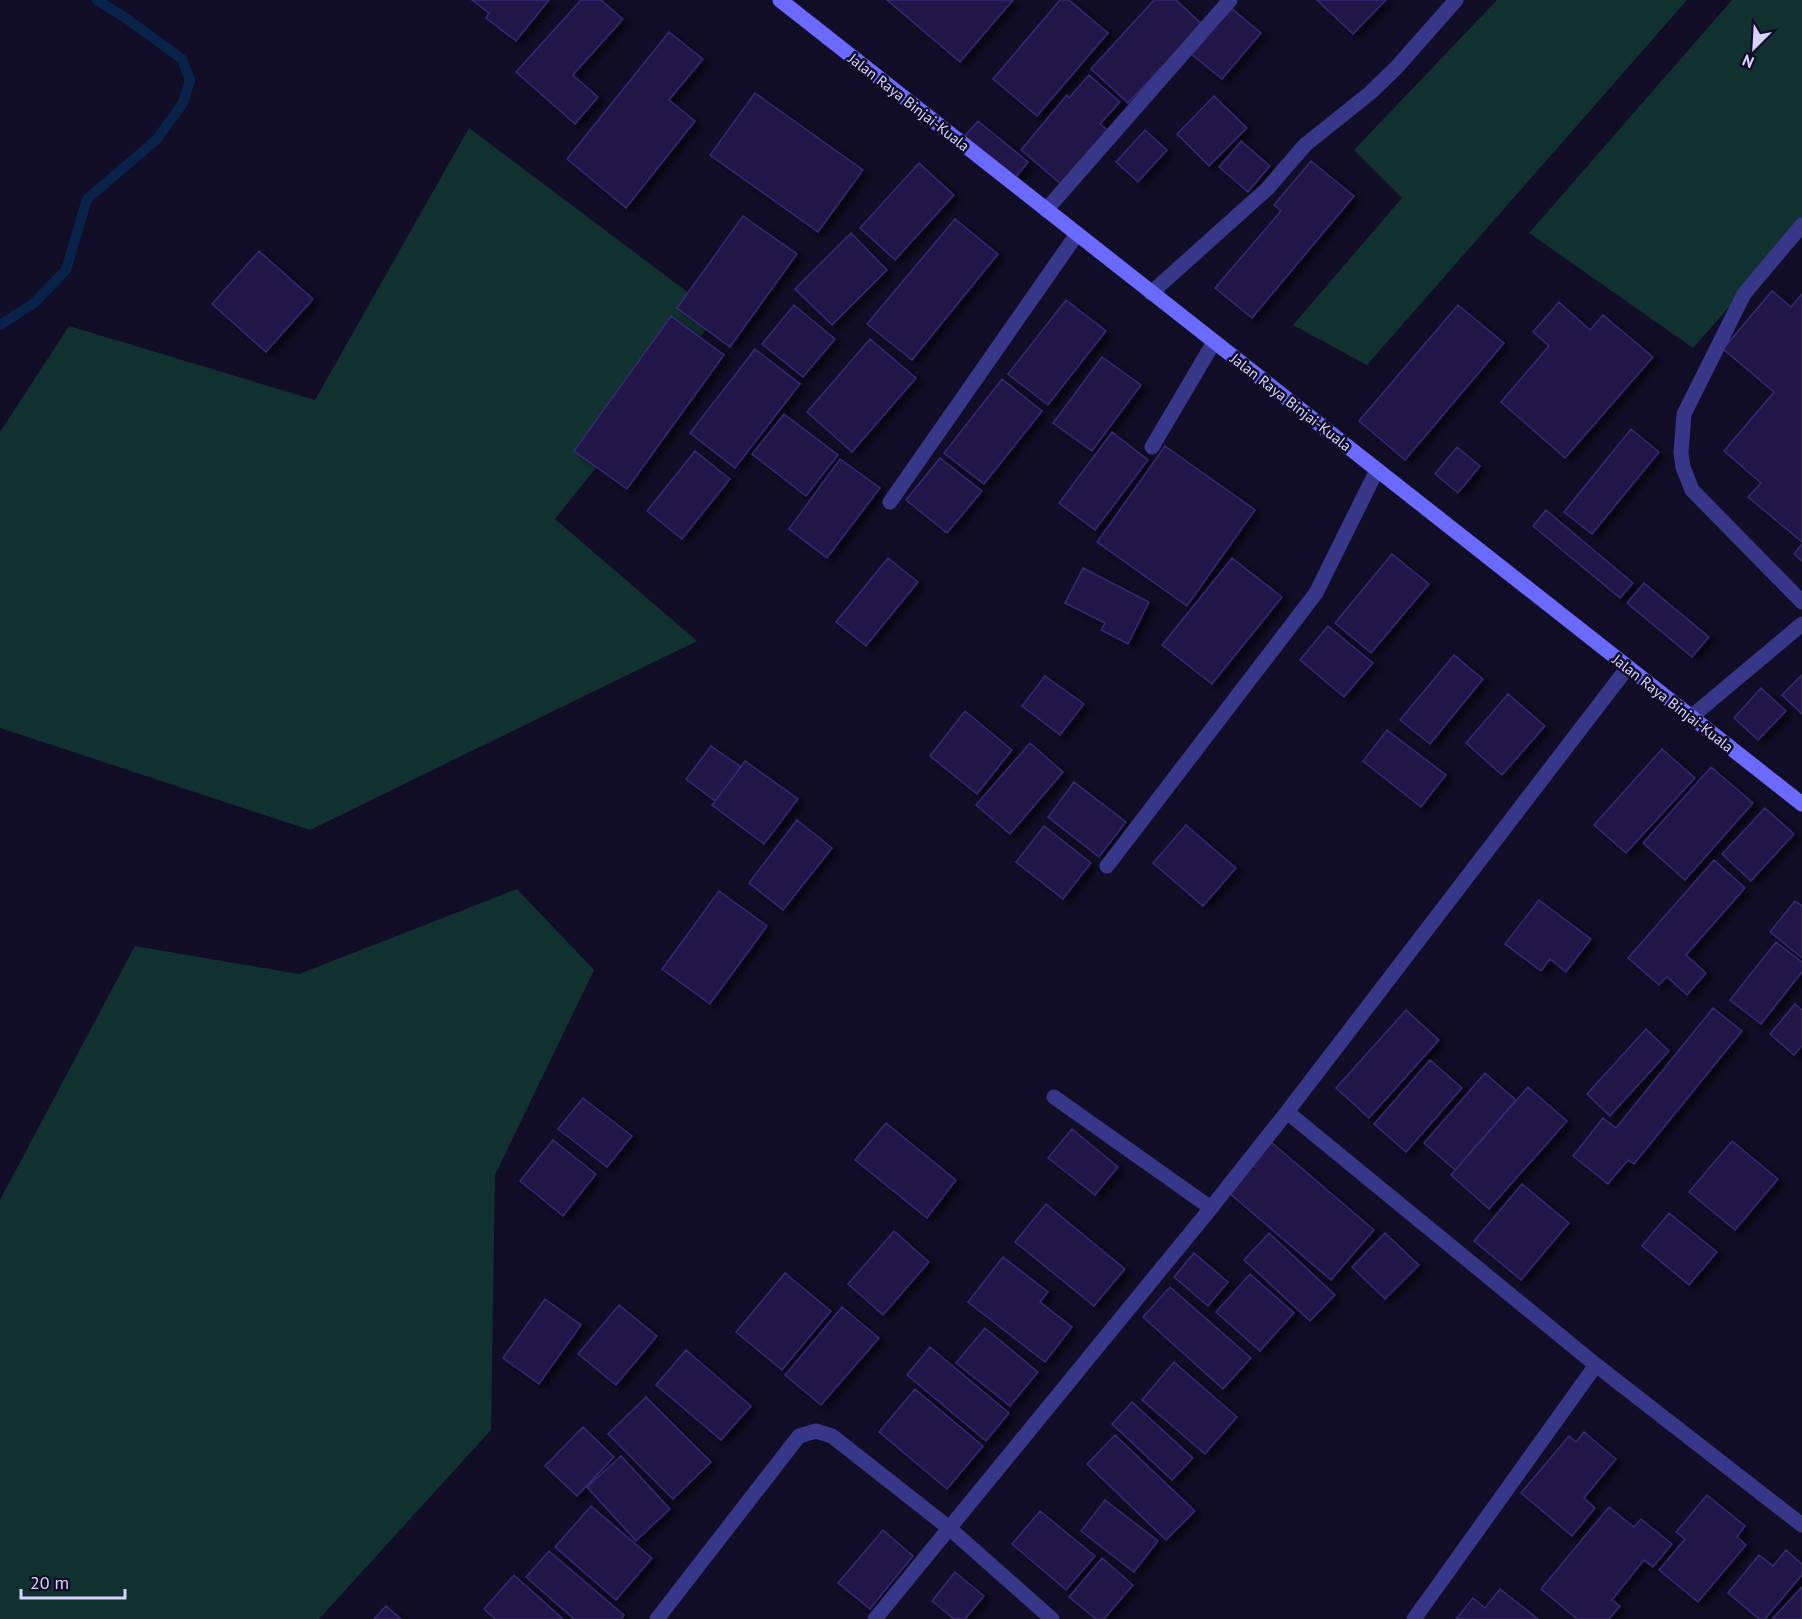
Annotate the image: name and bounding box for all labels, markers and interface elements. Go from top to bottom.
north arrow [1724,18,1784,78]
street label: Jalan Raya Binjai-Kuala [844,48,973,155]
text: N [1739,50,1757,73]
street label: Jalan Raya Binjai-Kuala [1226,348,1355,455]
street label: Jalan Raya Binjai-Kuala [1608,649,1737,756]
scale bar [21,1562,124,1600]
text: 20 m [30,1571,69,1594]

